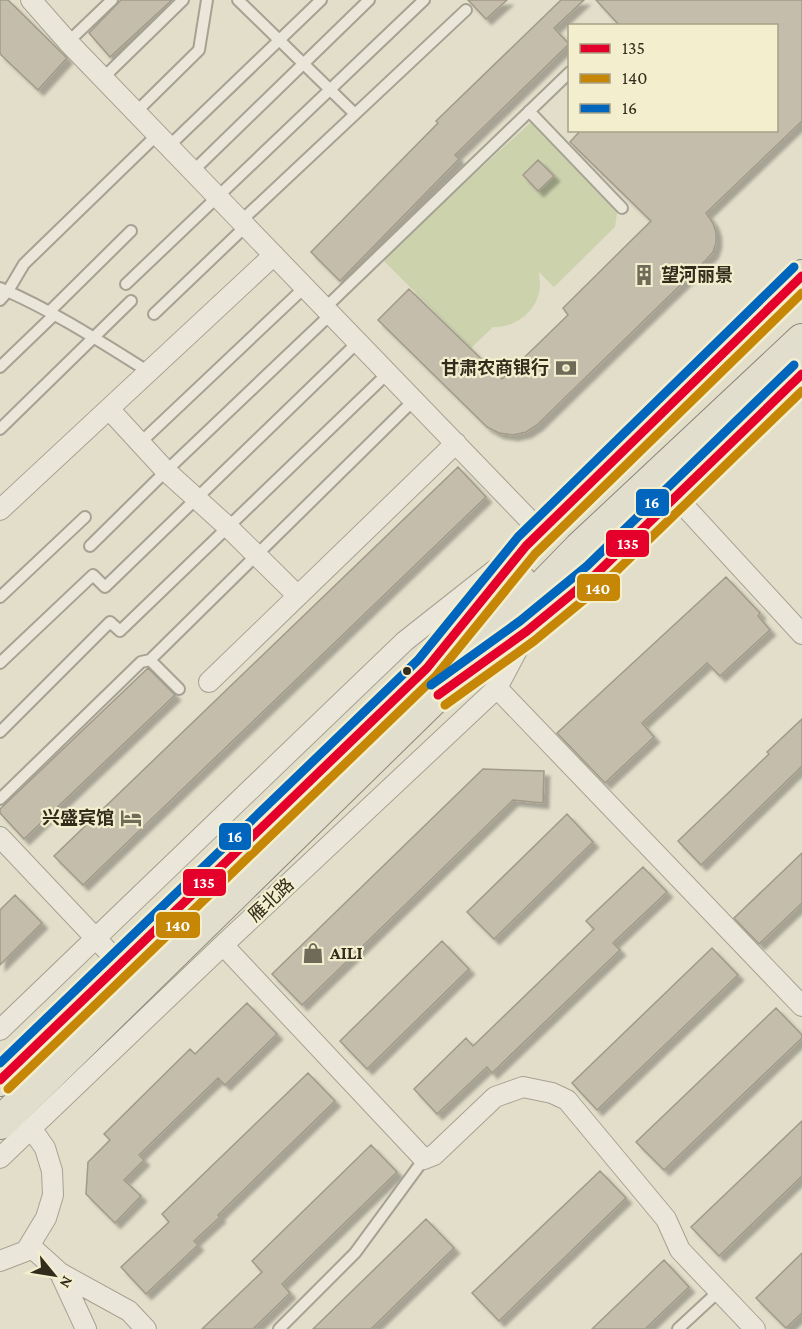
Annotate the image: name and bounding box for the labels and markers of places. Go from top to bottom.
building icon: 望河丽景 [632,263,656,287]
place label: 望河丽景 [661,265,733,285]
bank icon: 甘肃农商银行 [554,356,578,380]
place label: 甘肃农商银行 [441,357,549,378]
unlabelled marker [401,665,413,677]
hotel icon: 兴盛宾馆 [119,806,143,830]
place label: 兴盛宾馆 [42,808,114,828]
shop icon: AILI [301,941,325,965]
place label: AILI [329,943,363,963]

